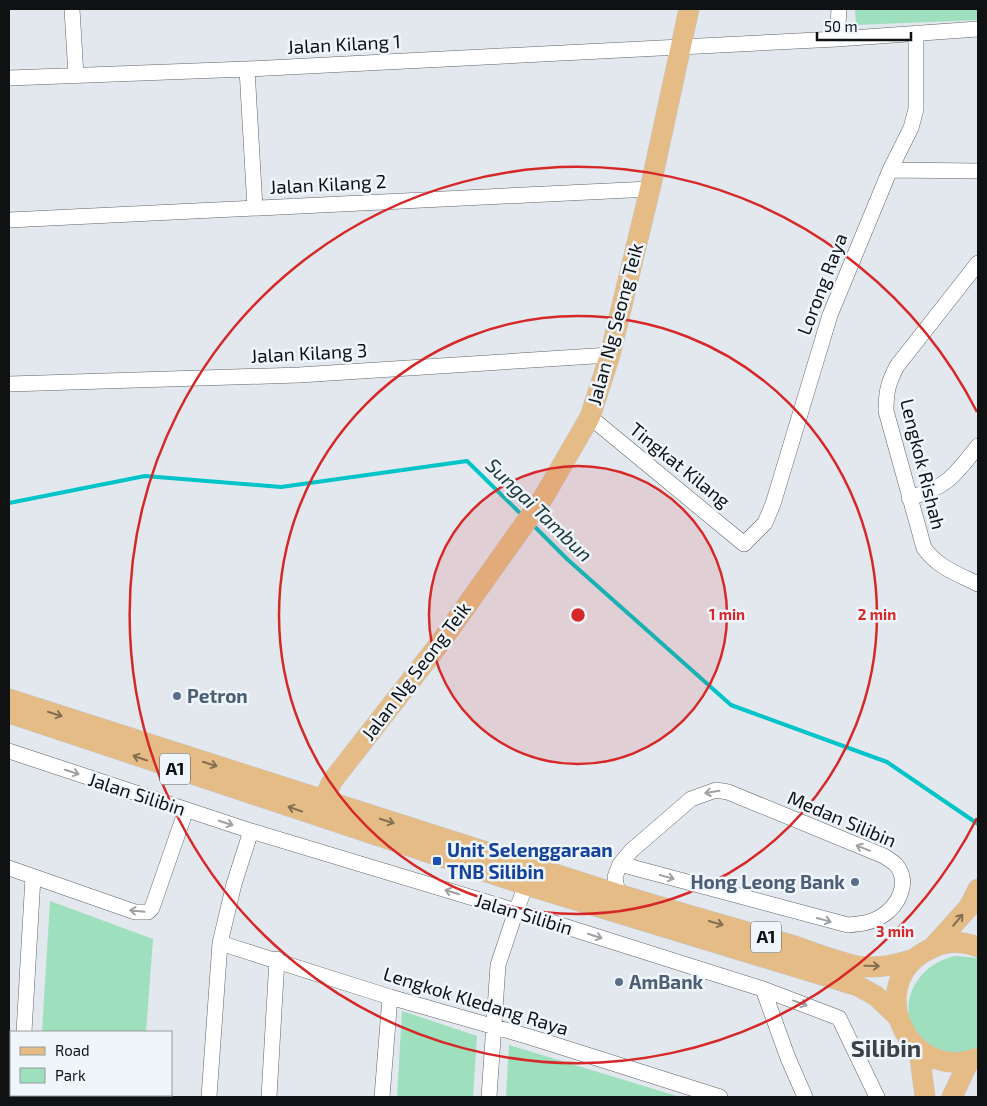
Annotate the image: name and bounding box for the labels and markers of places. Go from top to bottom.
centre of rings [569,606,587,624]
place label: Petron [187,684,248,707]
marker: Petron [171,690,183,702]
place label: Unit Selenggaraan TNB Silibin [447,838,613,883]
marker: Unit Selenggaraan TNB Silibin [431,855,443,867]
place label: Hong Leong Bank [690,870,845,893]
marker: Hong Leong Bank [849,876,861,888]
place label: AmBank [629,970,704,993]
marker: AmBank [613,976,625,988]

